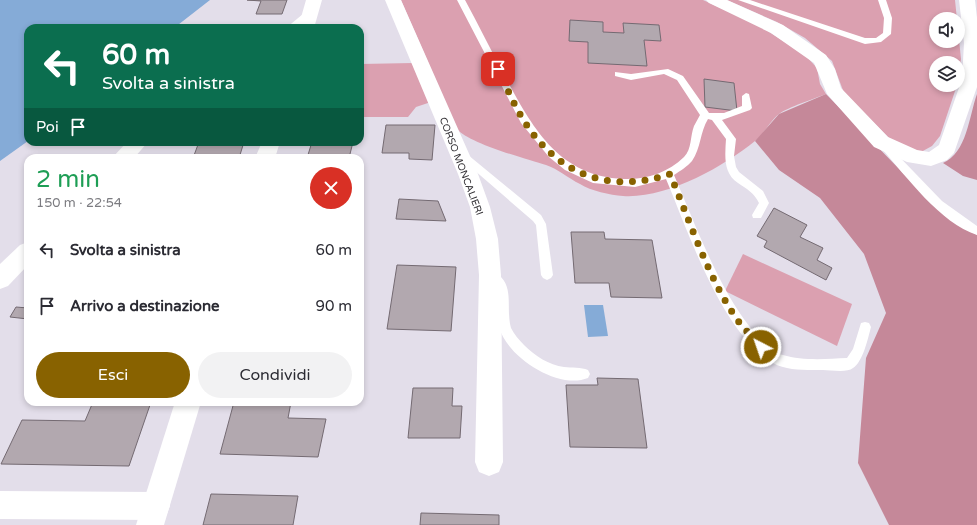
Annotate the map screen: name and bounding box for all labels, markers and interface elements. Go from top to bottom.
map controls [929,12,965,92]
button: sound [929,12,965,48]
text: 60 m [102,38,170,72]
icon: left [36,40,88,92]
pin [481,52,515,86]
button: layers [929,56,965,92]
icon: arrive [487,58,509,80]
text: Svolta a sinistra [102,72,235,94]
icon: arrive [67,116,89,138]
street label: CORSO MONCALIERI [437,116,485,217]
text: Poi [36,118,59,136]
text: 2 min [36,165,100,194]
button: close [310,167,352,209]
text: 150 m · 22:54 [36,195,122,211]
icon: left [36,239,58,261]
text: Svolta a sinistra [70,241,181,259]
text: 60 m [315,241,352,259]
icon: arrive [36,295,58,317]
text: Arrivo a destinazione [70,297,220,315]
text: 90 m [315,297,352,315]
position arrow [740,326,782,368]
button: Esci [36,352,190,398]
button: Condividi [198,352,352,398]

